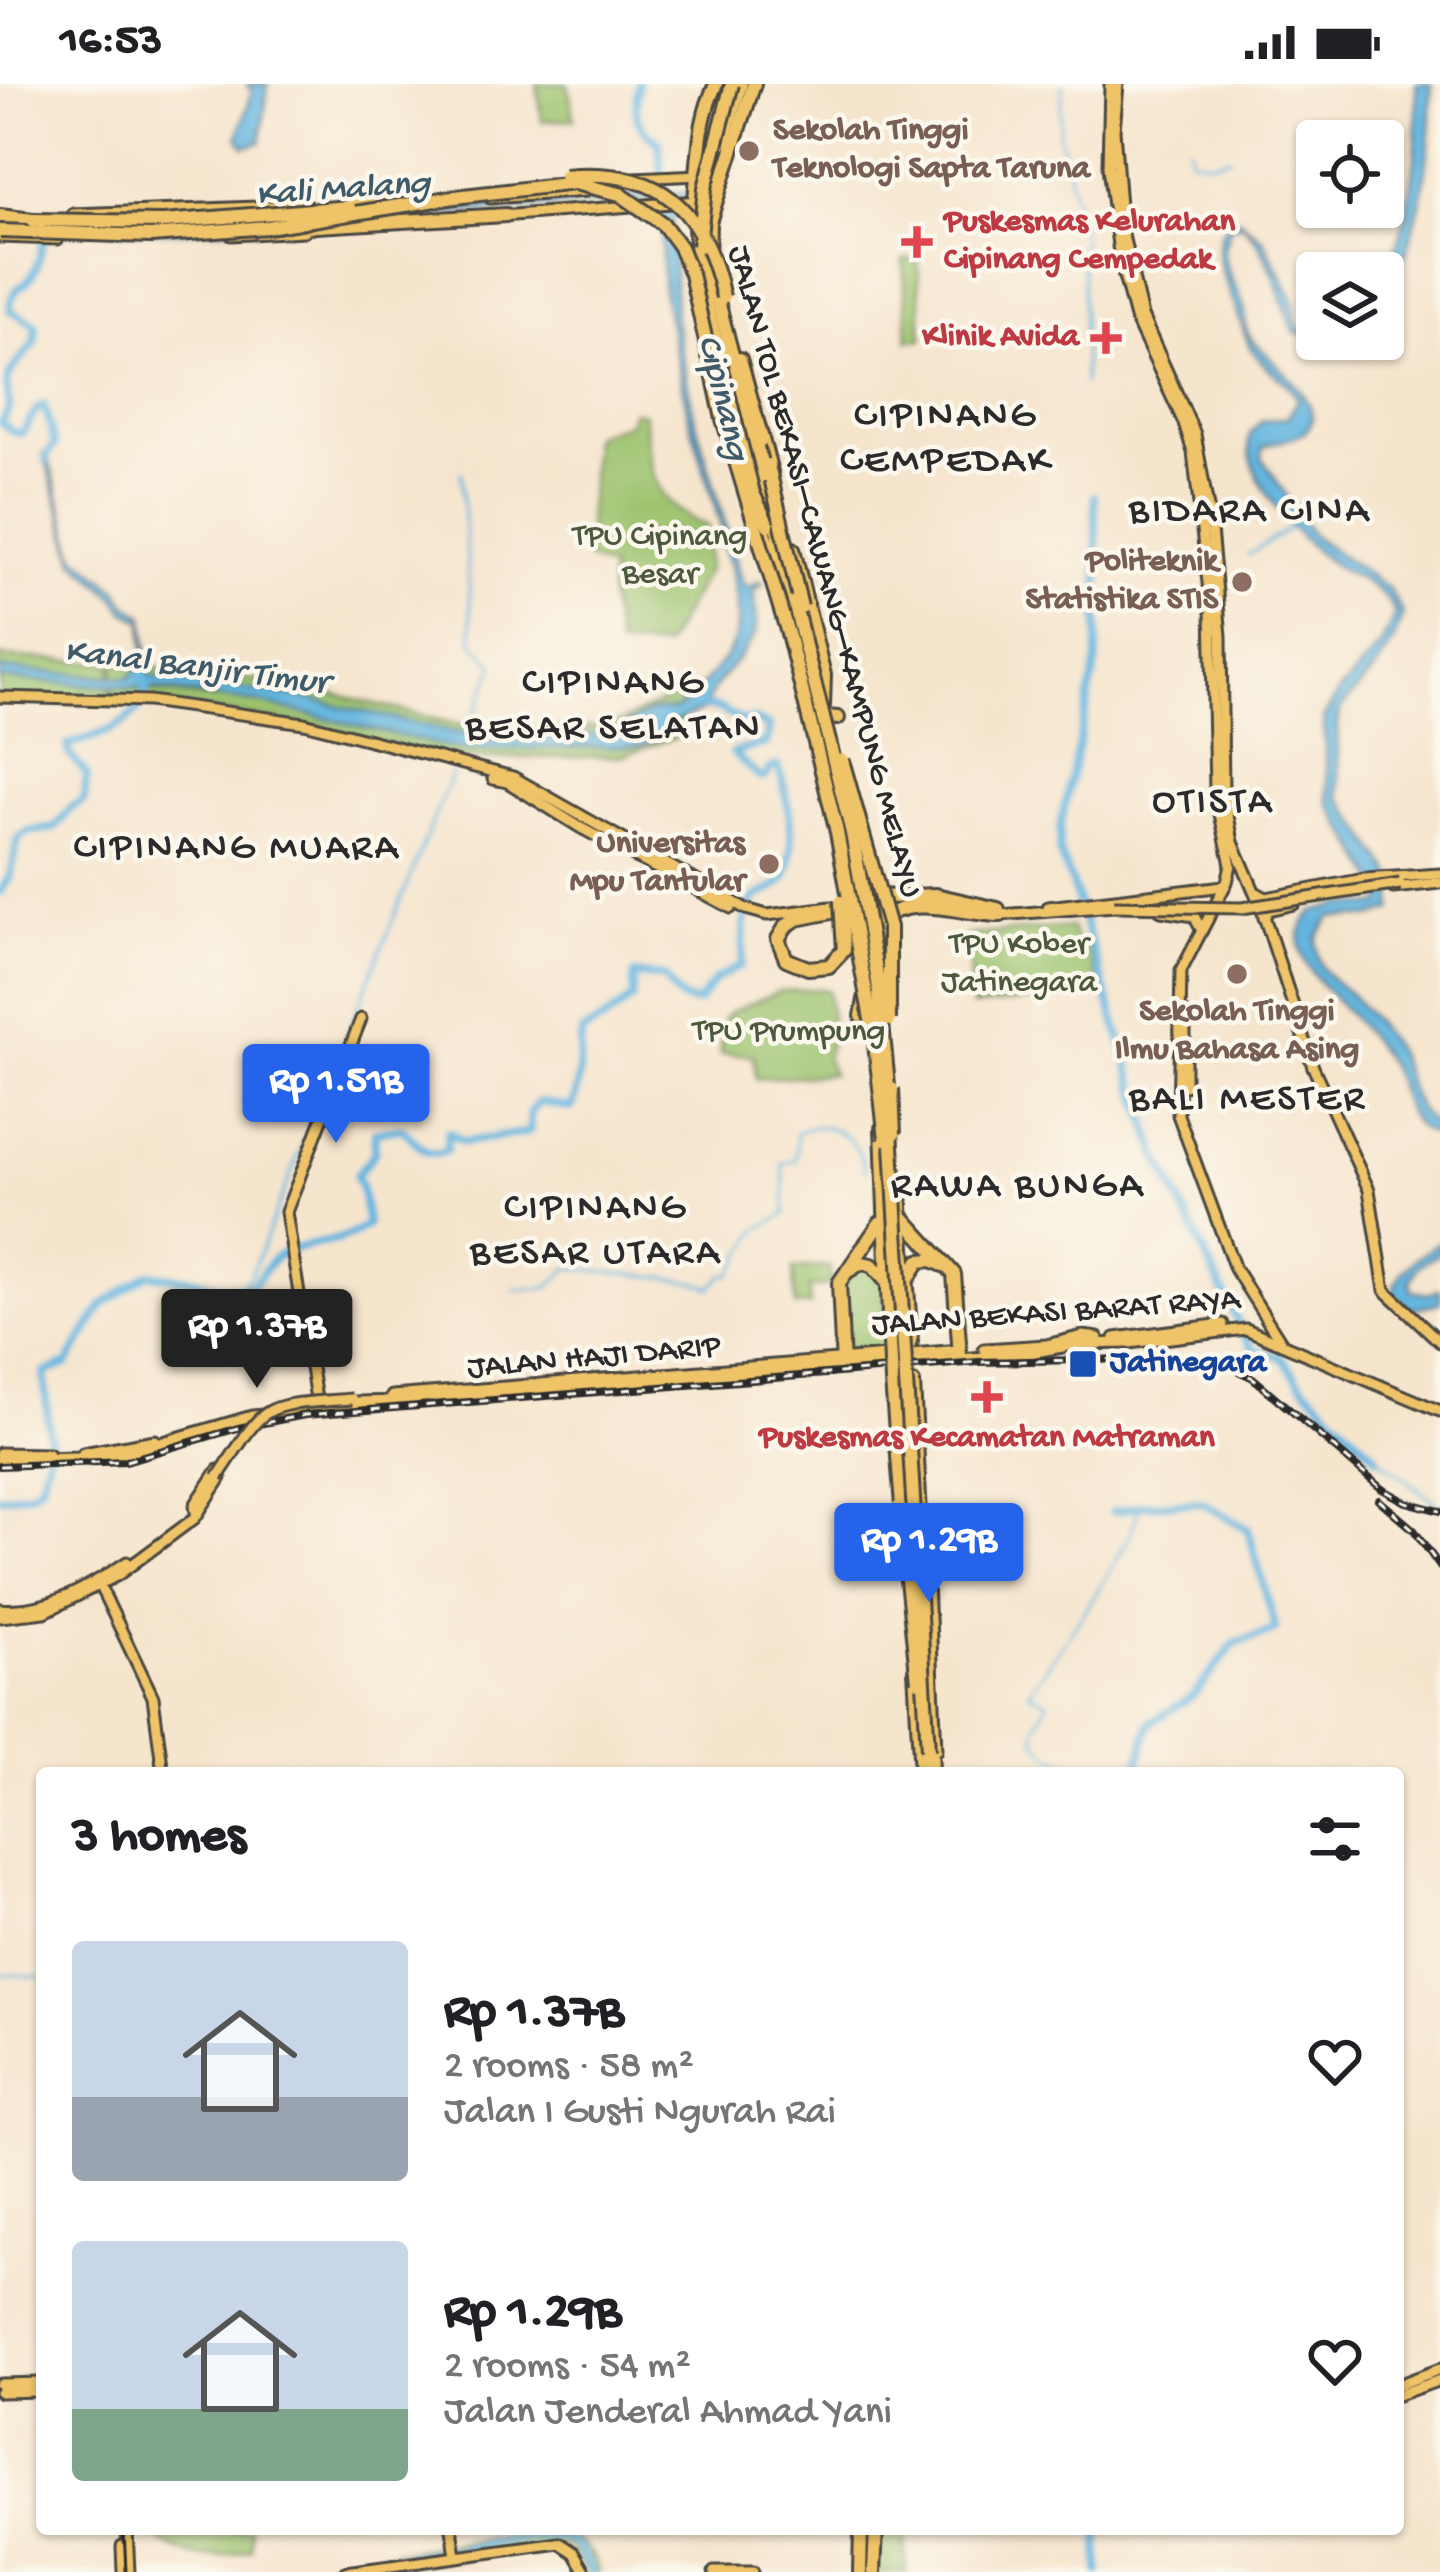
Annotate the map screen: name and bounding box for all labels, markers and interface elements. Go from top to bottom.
text: 16:53 [60,16,162,69]
place label: Sekolah Tinggi Teknologi Sapta Taruna [770,113,1092,189]
map controls [1296,120,1404,360]
button: locate [1296,120,1404,228]
marker: Sekolah Tinggi Teknologi Sapta Taruna [736,138,762,164]
water label: Kali Malang [254,163,434,219]
place label: Puskesmas Kelurahan Cipinang Cempedak [942,204,1235,280]
marker: Puskesmas Kelurahan Cipinang Cempedak [901,226,933,258]
street label: JALAN TOL BEKASI–CAWANG–KAMPUNG MELAYU [717,242,929,902]
button: layers [1296,252,1404,360]
place label: Klinik Avida [921,319,1081,357]
marker: Klinik Avida [1090,322,1122,354]
water label: Cipinang [685,331,758,468]
district label: CIPINANG CEMPEDAK [840,395,1053,486]
district label: BIDARA CINA [1128,490,1371,536]
park label: TPU Cipinang Besar [571,519,747,595]
place label: Politeknik Statistika STIS [1025,544,1221,620]
marker: Politeknik Statistika STIS [1229,569,1255,595]
water label: Kanal Banjir Timur [62,631,337,707]
district label: CIPINANG BESAR SELATAN [464,662,763,753]
district label: OTISTA [1152,781,1274,827]
place label: Universitas Mpu Tantular [570,826,748,902]
district label: CIPINANG MUARA [73,827,401,873]
marker: Universitas Mpu Tantular [756,851,782,877]
park label: TPU Kober Jatinegara [941,927,1099,1003]
marker: Sekolah Tinggi Ilmu Bahasa Asing [1224,961,1250,987]
place label: Sekolah Tinggi Ilmu Bahasa Asing [1115,994,1359,1070]
park label: TPU Prumpung [691,1014,885,1052]
pin: Rp 1.51B [212,1044,460,1146]
text: Rp 1.51B [269,1060,403,1106]
district label: BALI MESTER [1128,1078,1367,1124]
district label: RAWA BUNGA [891,1165,1145,1211]
district label: CIPINANG BESAR UTARA [469,1187,722,1278]
street label: JALAN BEKASI BARAT RAYA [871,1282,1243,1346]
pin: Rp 1.37B [133,1289,381,1391]
text: Rp 1.37B [188,1305,326,1351]
street label: JALAN HAJI DARIP [466,1329,723,1389]
place label: Jatinegara [1109,1345,1268,1383]
marker: Jatinegara [1067,1348,1099,1380]
marker: Puskesmas Kecamatan Matraman [971,1381,1003,1413]
place label: Puskesmas Kecamatan Matraman [757,1420,1215,1458]
pin: Rp 1.29B [805,1503,1053,1605]
text: Rp 1.29B [861,1519,997,1565]
icon: filters [1302,1806,1368,1872]
text: 3 homes [72,1809,246,1869]
text: Rp 1.37B [444,1985,624,2045]
icon: home [168,1989,312,2133]
icon: heart [1302,2028,1368,2094]
text: 2 rooms · 58 m² [444,2045,694,2091]
text: Jalan I Gusti Ngurah Rai [444,2091,836,2137]
text: Rp 1.29B [444,2285,621,2345]
icon: home [168,2289,312,2433]
icon: heart [1302,2328,1368,2394]
text: 2 rooms · 54 m² [444,2345,691,2391]
text: Jalan Jenderal Ahmad Yani [444,2391,892,2437]

